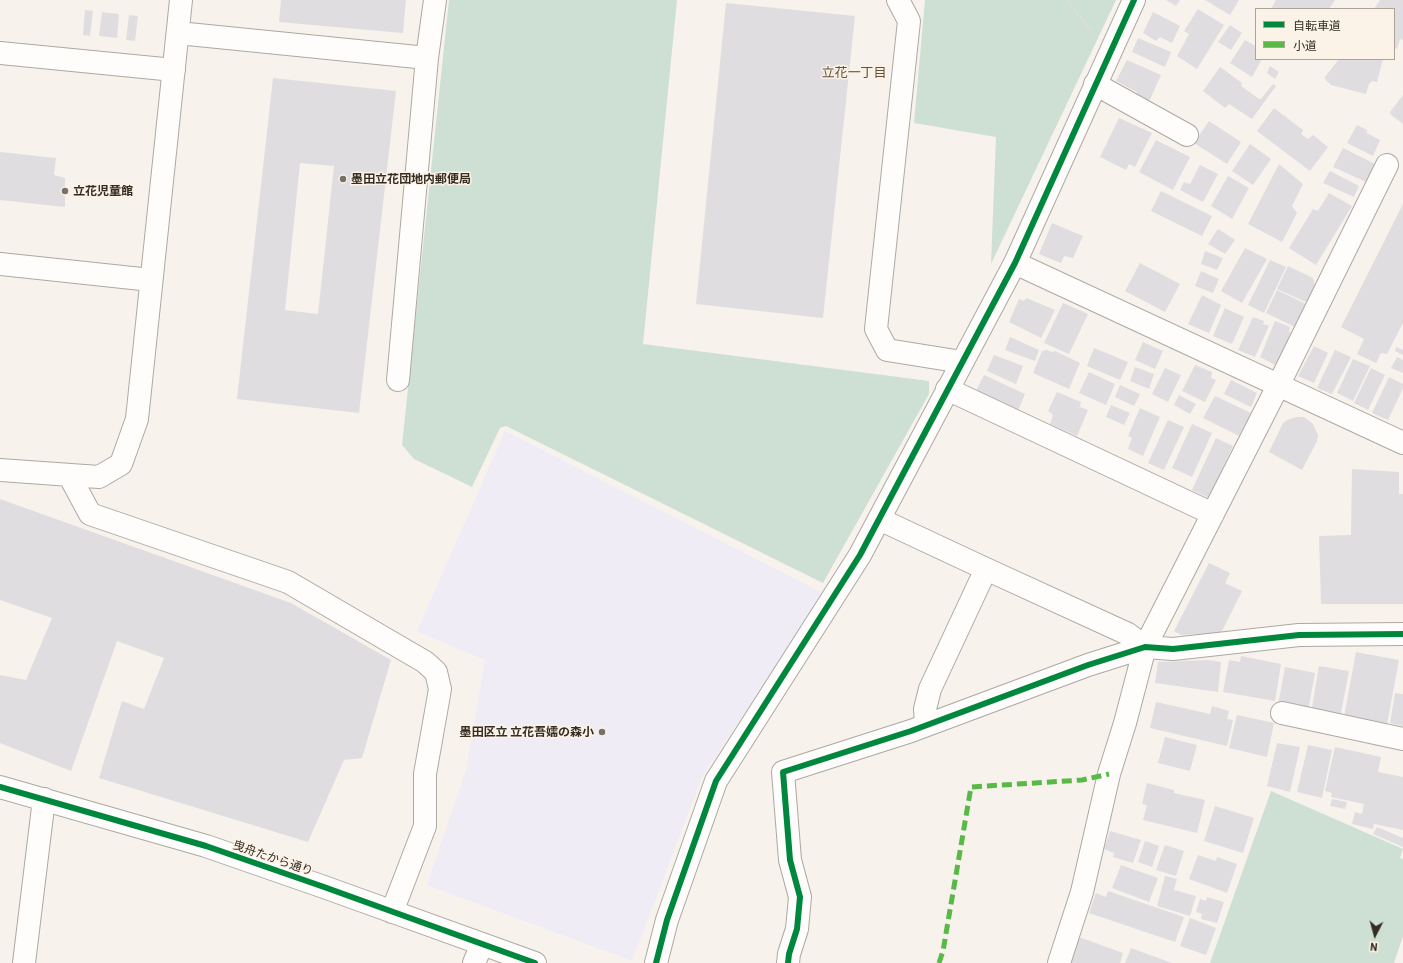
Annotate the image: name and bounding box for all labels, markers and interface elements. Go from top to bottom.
legend [1255,8,1395,60]
text: 自転車道 [1293,18,1341,32]
text: 小道 [1293,38,1317,52]
district label: 立花一丁目 [822,65,886,81]
place label: 墨田立花団地内郵便局 [351,172,471,186]
marker: 墨田立花団地内郵便局 [338,174,348,184]
place label: 立花児童館 [73,184,133,198]
marker: 立花児童館 [60,186,70,196]
place label: 墨田区立 立花吾嬬の森小 [460,725,594,739]
marker: 墨田区立 立花吾嬬の森小 [597,727,607,737]
street label: 曳舟たから通り [231,838,315,878]
north arrow [1355,915,1395,955]
text: N [1369,941,1378,954]

